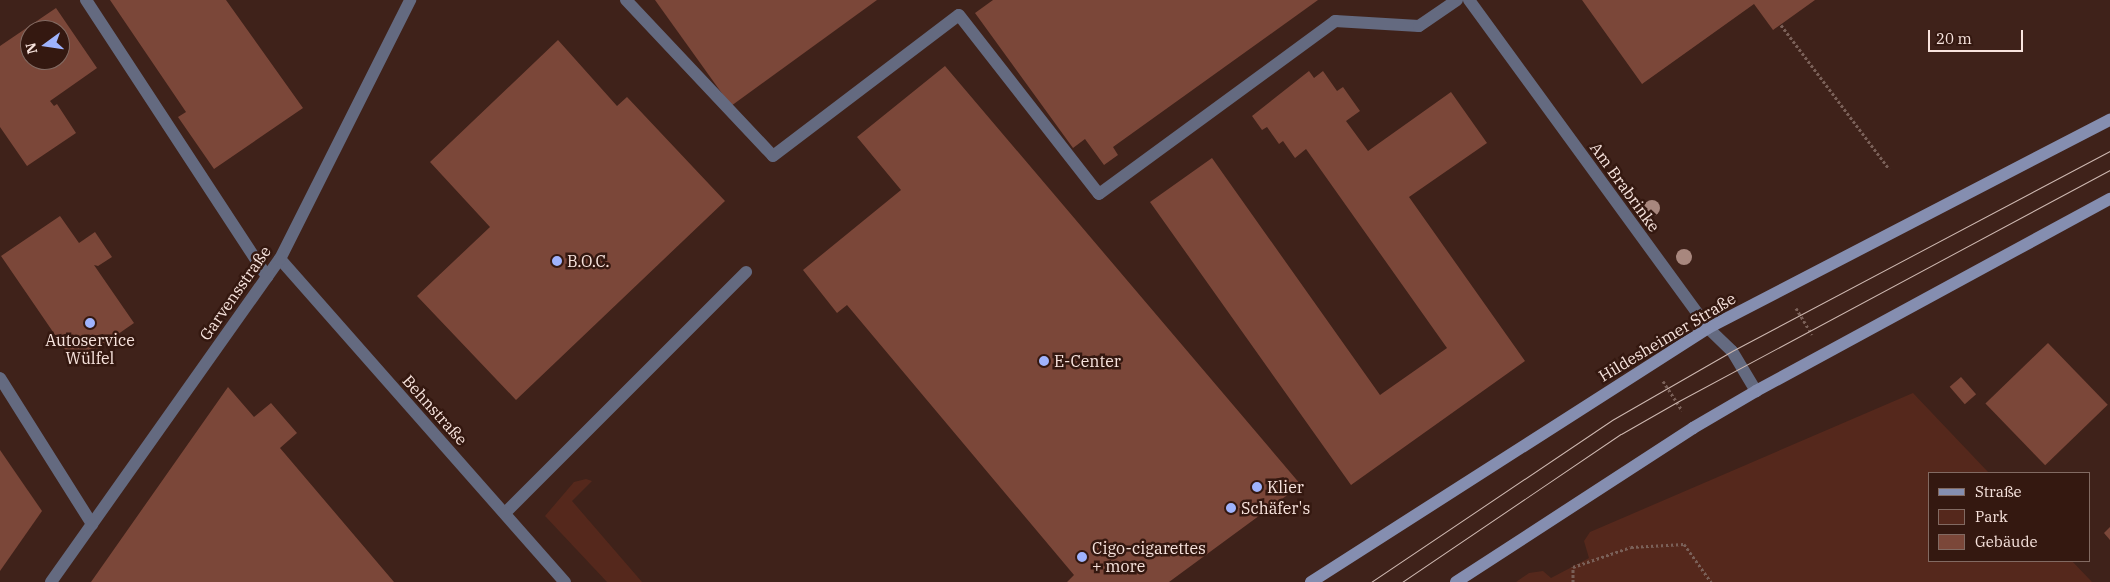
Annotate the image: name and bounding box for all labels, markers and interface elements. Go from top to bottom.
north arrow [20,20,70,70]
scale bar [1930,20,2025,52]
text: 20 m [1936,29,1972,48]
text: N [21,41,41,56]
street label: Am Brabrinke [1586,139,1664,235]
street label: Garvensstraße [195,242,275,344]
place label: B.O.C. [567,251,610,271]
marker: B.O.C. [551,255,563,267]
street label: Hildesheimer Straße [1595,288,1739,386]
marker: Autoservice Wülfel [84,317,96,329]
place label: Autoservice Wülfel [45,330,135,368]
place label: E-Center [1054,351,1121,371]
marker: E-Center [1038,355,1050,367]
street label: Behnstraße [399,371,471,449]
legend [1928,472,2090,562]
place label: Klier [1267,477,1304,497]
marker: Klier [1251,481,1263,493]
text: Straße [1975,482,2022,501]
place label: Schäfer's [1241,498,1310,518]
marker: Schäfer's [1225,502,1237,514]
text: Park [1975,507,2008,526]
text: Gebäude [1975,532,2038,551]
place label: Cigo-cigarettes + more [1092,538,1206,576]
marker: Cigo-cigarettes + more [1076,551,1088,563]

